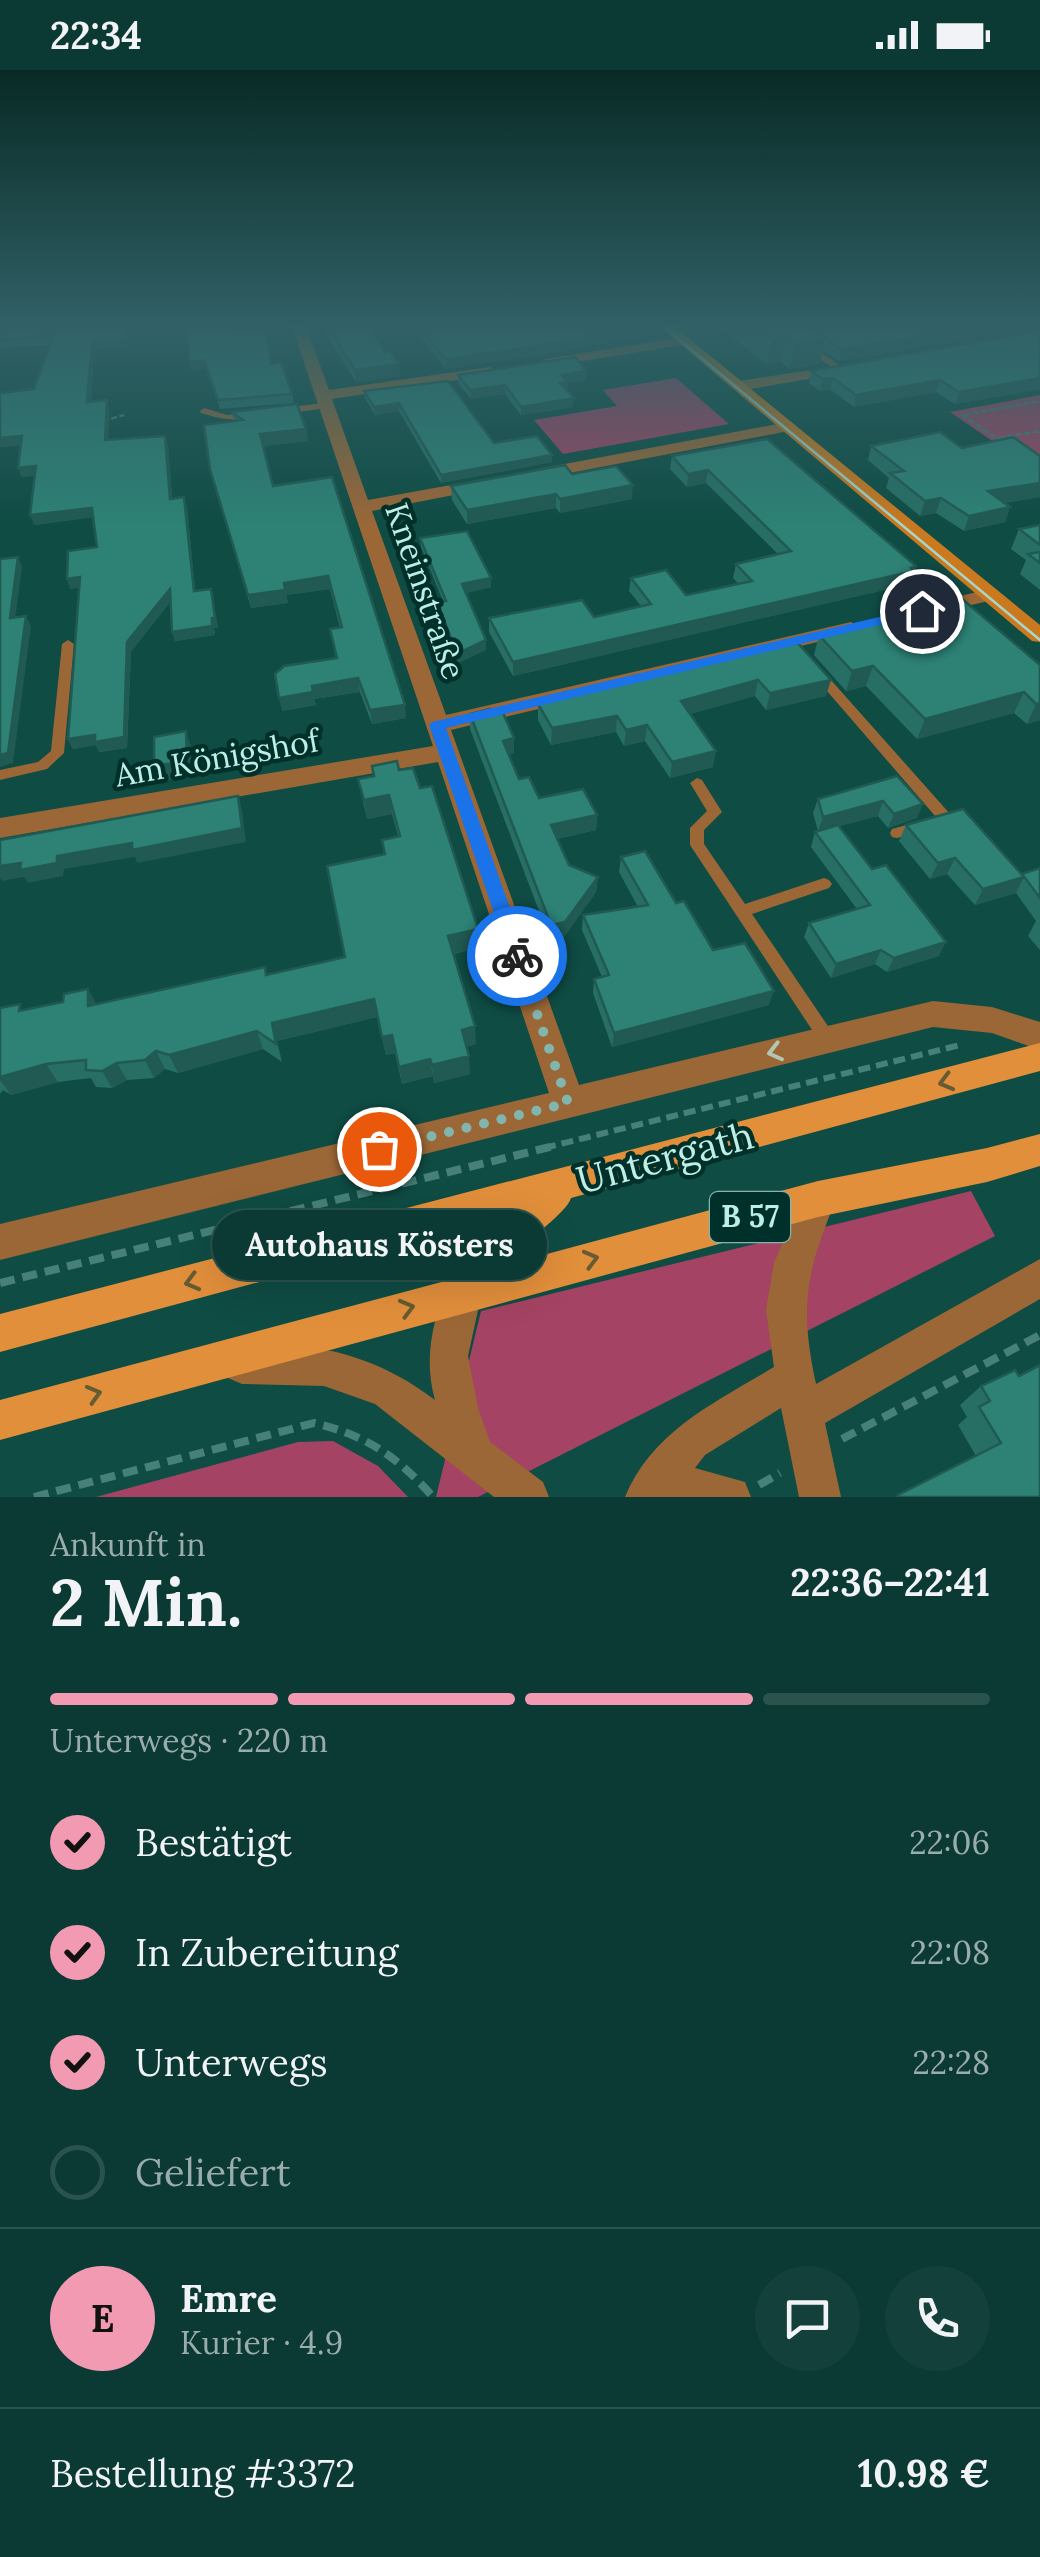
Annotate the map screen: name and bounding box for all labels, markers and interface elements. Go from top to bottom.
text: 22:34 [50,11,142,59]
street label: Kneinstraße [376,497,475,684]
pin [880,569,965,654]
icon: home [895,584,950,639]
street label: Am Königshof [111,719,324,796]
courier [467,906,567,1006]
icon: bike [490,929,545,984]
one-way arrow [767,1041,784,1062]
one-way arrow [938,1071,955,1092]
pin [337,1107,422,1192]
street label: Untergath [571,1110,758,1205]
icon: bag [352,1122,407,1177]
road number: B 57 [710,1192,790,1242]
callout: Autohaus Kösters [212,1209,546,1279]
text: Autohaus Kösters [245,1224,514,1265]
one-way arrow [582,1249,599,1270]
one-way arrow [184,1271,201,1292]
one-way arrow [398,1298,415,1319]
one-way arrow [85,1385,102,1406]
text: Ankunft in [50,1524,206,1565]
text: 22:36–22:41 [790,1558,990,1606]
text: 2 Min. [50,1561,242,1644]
text: Unterwegs · 220 m [50,1720,328,1761]
icon: check [50,1815,105,1870]
text: Bestätigt [135,1818,292,1866]
text: 22:06 [909,1822,990,1863]
icon: check [50,1925,105,1980]
text: In Zubereitung [135,1928,399,1976]
text: 22:08 [910,1932,990,1973]
icon: check [50,2035,105,2090]
text: Unterwegs [135,2038,328,2086]
text: 22:28 [912,2042,990,2083]
text: Geliefert [135,2148,291,2196]
button: chat [755,2266,860,2371]
button: phone [885,2266,990,2371]
text: Emre [180,2274,277,2322]
text: E [91,2294,114,2342]
text: Kurier · 4.9 [180,2322,343,2363]
text: Bestellung #3372 [50,2449,355,2497]
text: 10.98 € [858,2449,990,2497]

